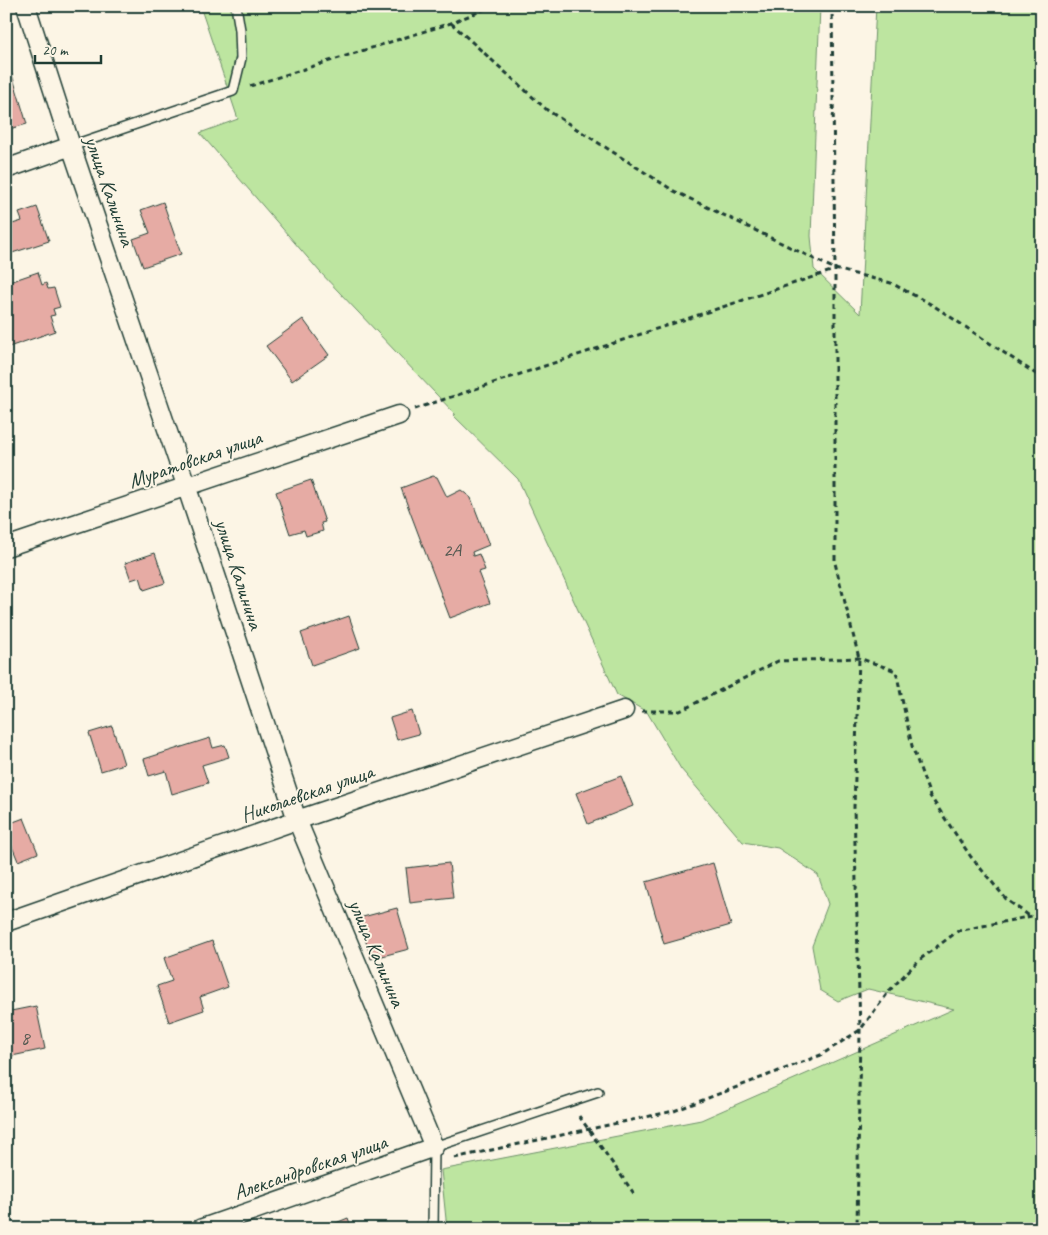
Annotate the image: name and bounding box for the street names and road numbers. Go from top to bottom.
street label: улица Калинина [78,131,142,251]
street label: Муратовская улица [125,424,267,494]
street label: улица Калинина [208,514,270,634]
street label: Николаевская улица [237,757,379,828]
street label: улица Калинина [342,893,412,1013]
street label: Александровская улица [230,1128,392,1205]

